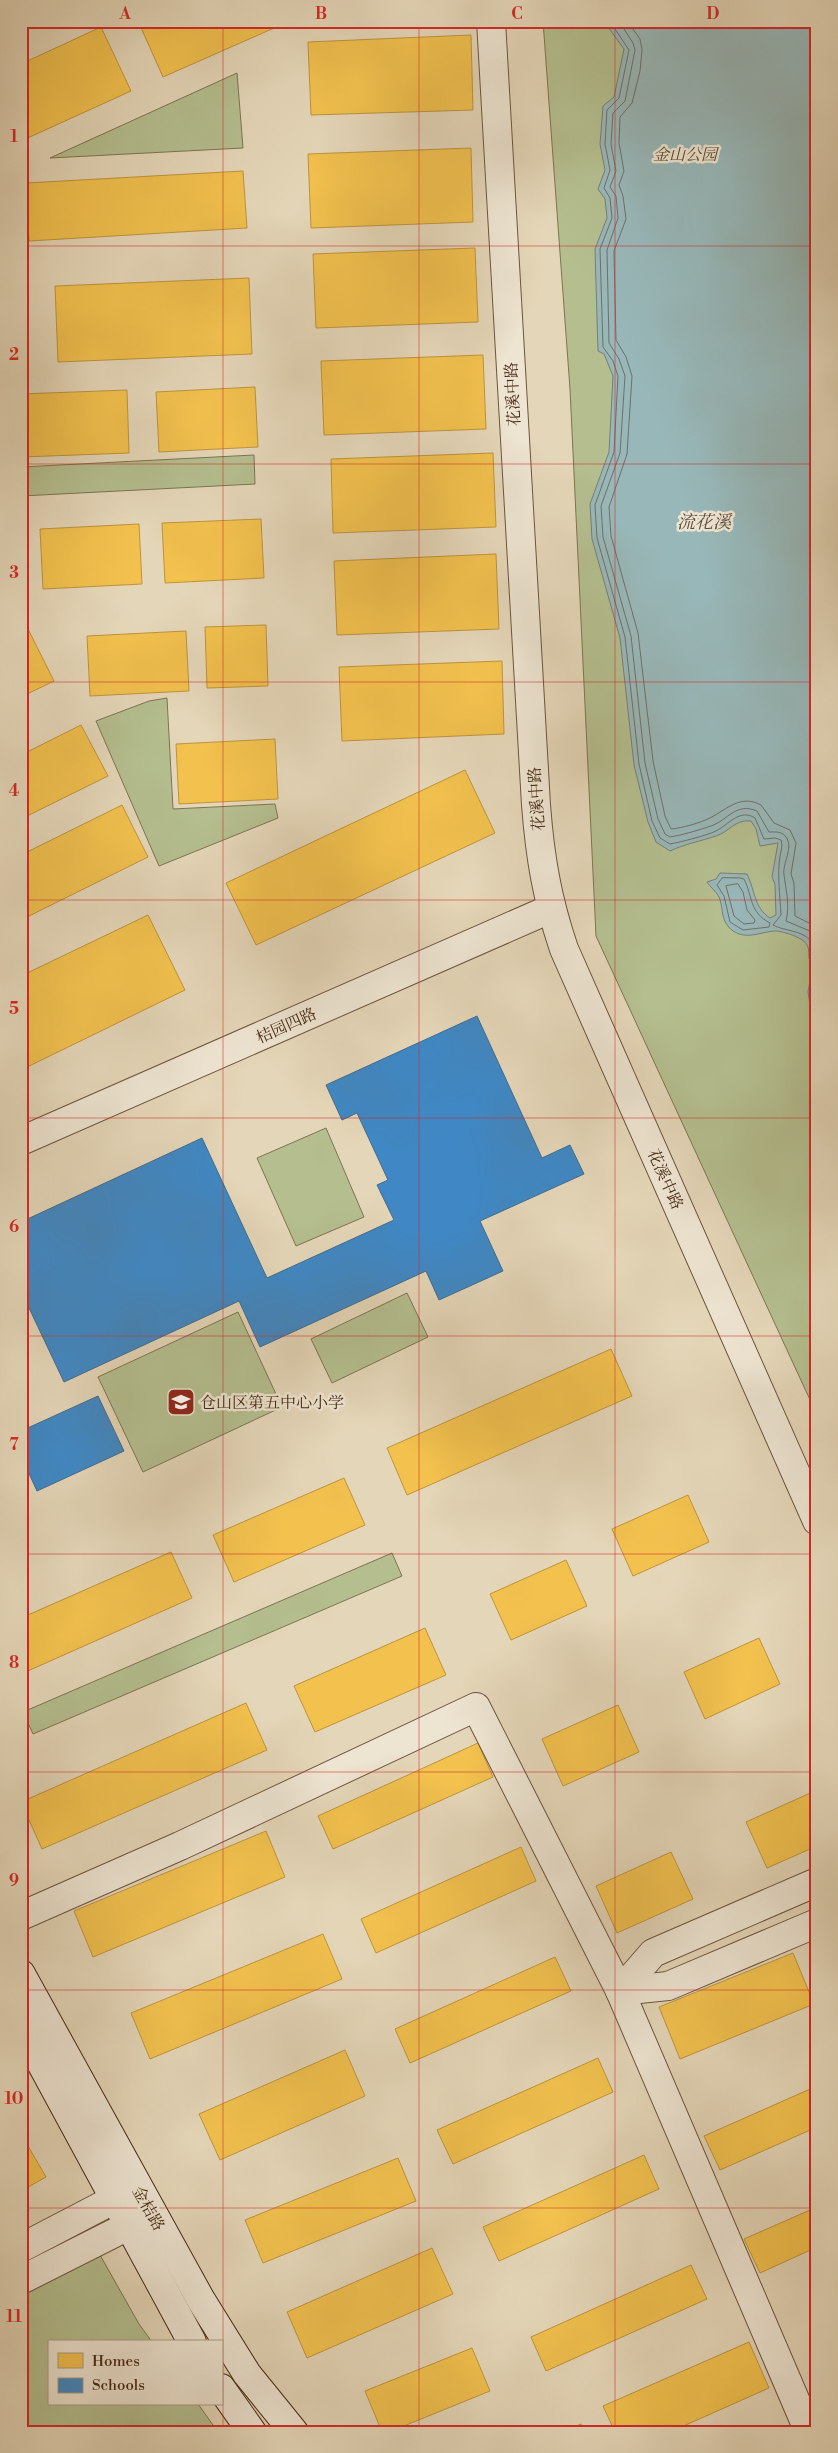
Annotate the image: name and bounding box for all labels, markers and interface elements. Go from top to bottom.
text: A [118,4,131,24]
text: B [315,4,327,24]
text: C [511,4,523,24]
text: D [707,4,720,24]
text: 1 [10,127,18,147]
park label: 金山公园 [653,145,720,165]
text: 2 [9,345,19,365]
street label: 花溪中路 [501,361,525,426]
water label: 流花溪 [677,511,733,534]
text: 3 [9,563,19,583]
street label: 花溪中路 [525,766,549,832]
text: 4 [9,781,20,801]
text: 5 [9,999,19,1019]
street label: 桔园四路 [253,1004,320,1048]
street label: 花溪中路 [643,1146,687,1213]
text: 6 [9,1217,19,1237]
school or university icon: 仓山区第五中心小学 [166,1387,196,1417]
place label: 仓山区第五中心小学 [200,1393,344,1413]
text: 7 [9,1435,19,1455]
text: 8 [9,1653,19,1673]
text: 9 [9,1871,19,1891]
text: 10 [5,2089,23,2109]
street label: 金桔路 [128,2183,169,2234]
text: 11 [6,2307,22,2327]
legend [48,2340,222,2406]
text: Homes [92,2352,140,2371]
text: Schools [92,2376,145,2395]

